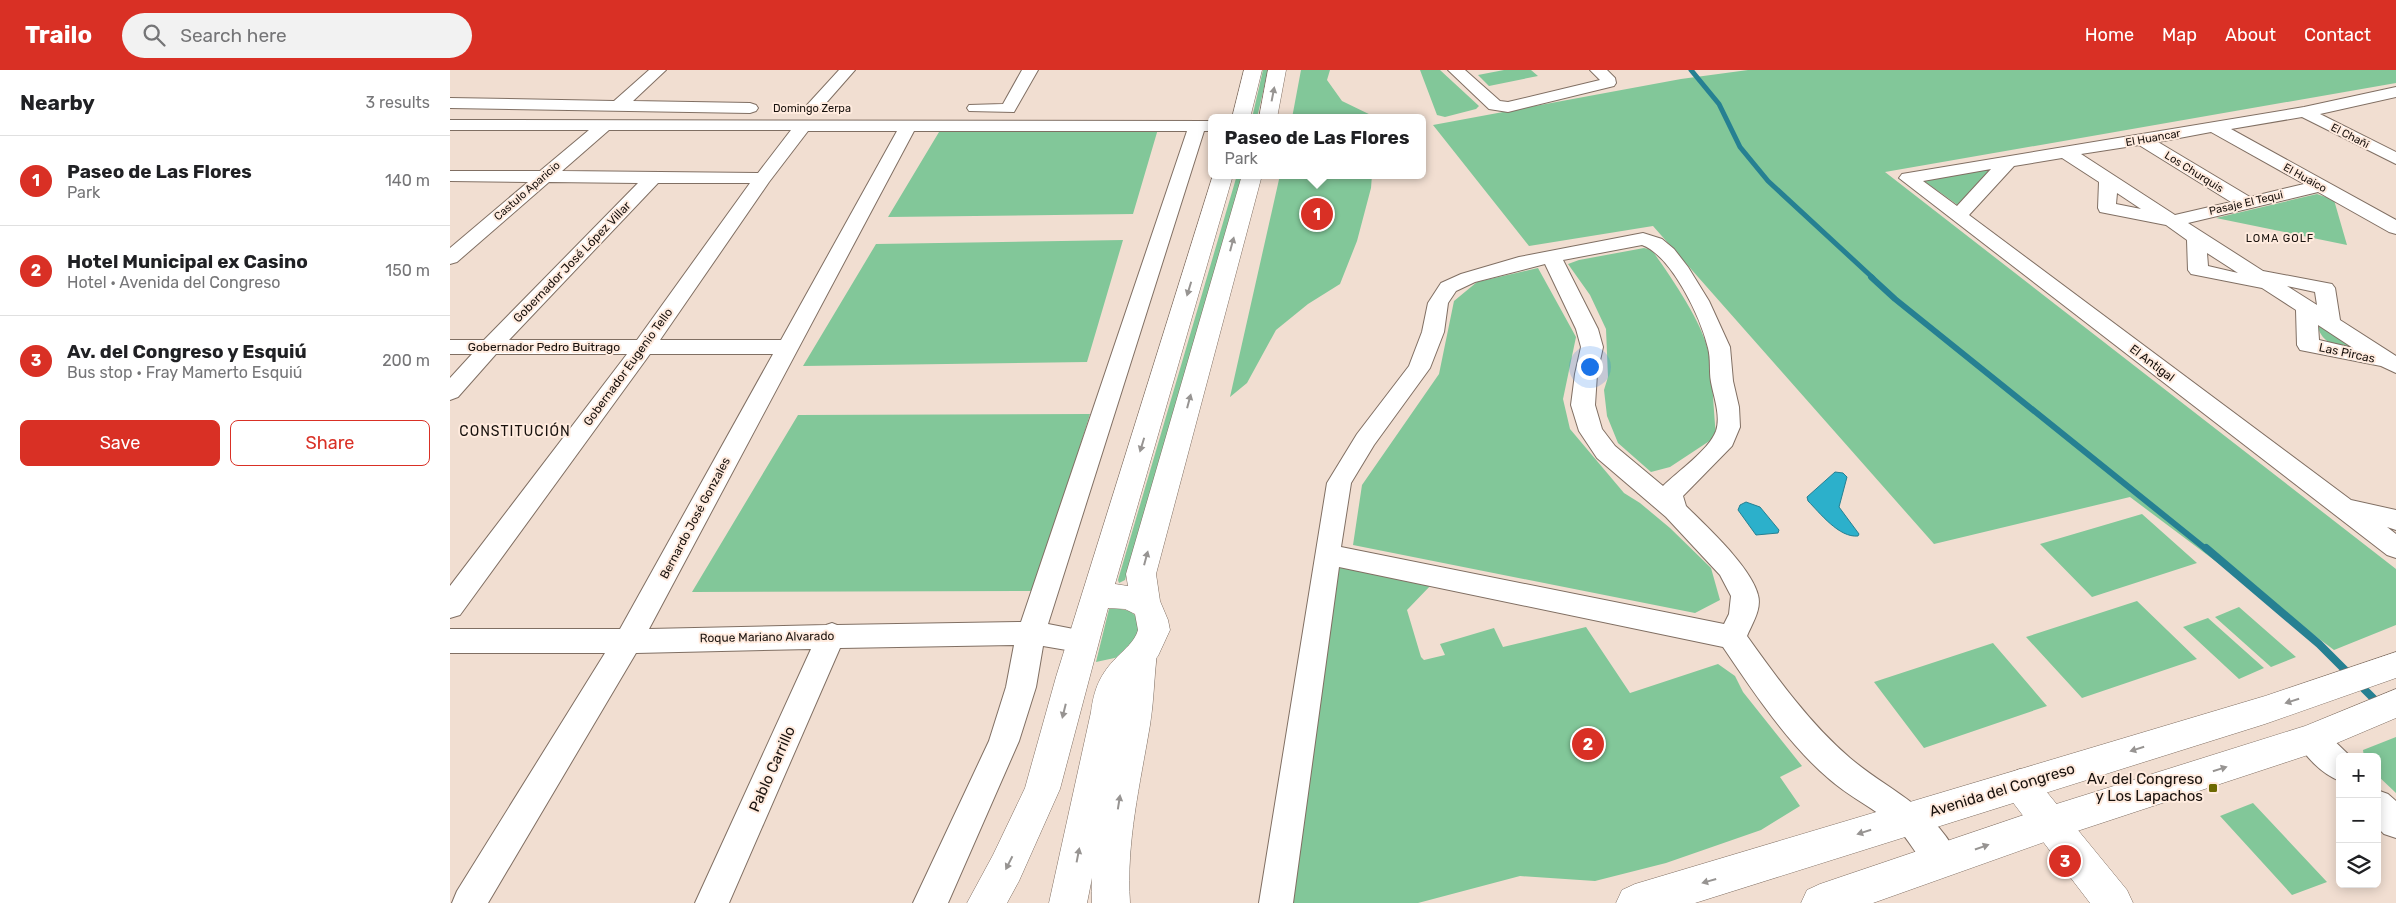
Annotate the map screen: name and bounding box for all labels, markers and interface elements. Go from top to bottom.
search box [122,13,472,58]
text: Trailo [25,21,92,49]
icon: search [140,21,168,49]
text: Search here [180,24,287,47]
text: Home [2085,24,2134,46]
text: Map [2162,24,2197,46]
text: About [2225,24,2276,46]
text: Contact [2304,24,2371,46]
one-way arrow [1269,85,1277,101]
text: Nearby [20,90,95,115]
text: 3 results [365,93,430,112]
street label: Domingo Zerpa [773,102,851,115]
popup [1208,114,1426,179]
street label: El Chañi [2329,121,2371,151]
text: Paseo de Las Flores [1225,126,1409,149]
street label: El Huancar [2125,127,2182,149]
text: Park [1225,149,1258,168]
street label: Los Churquis [2162,149,2226,195]
street label: Castulo Aparicio [491,159,563,223]
text: Paseo de Las Flores [67,160,252,183]
street label: El Huaico [2281,161,2329,195]
text: 1 [32,171,40,190]
text: 140 m [385,171,430,190]
text: Park [67,183,100,202]
street label: Pasaje El Tequi [2208,188,2284,218]
pin: 1 [1301,195,1333,233]
street label: Gobernador José López Villar [510,198,634,325]
district label: LOMA GOLF [2246,232,2314,245]
one-way arrow [1229,237,1237,252]
text: Hotel Municipal ex Casino [67,250,308,273]
text: 2 [31,261,41,280]
text: 150 m [385,261,430,280]
text: Hotel · Avenida del Congreso [67,273,281,292]
one-way arrow [1184,282,1192,297]
street label: Gobernador Eugenio Tello [581,305,675,429]
text: Av. del Congreso y Esquiú [67,340,307,363]
street label: Gobernador Pedro Buitrago [468,340,620,354]
street label: Las Pircas [2318,340,2376,366]
street label: El Antigal [2127,342,2177,384]
text: 3 [31,351,41,370]
text: 200 m [382,351,430,370]
your location [1577,354,1603,380]
text: Bus stop · Fray Mamerto Esquiú [67,363,302,382]
one-way arrow [1185,394,1193,409]
button: Save [20,420,220,466]
button: Share [230,420,430,466]
district label: CONSTITUCIÓN [459,422,571,440]
one-way arrow [1138,437,1146,452]
street label: Bernardo José Gonzales [657,455,733,581]
one-way arrow [1142,550,1150,565]
street label: Roque Mariano Alvarado [699,629,835,645]
one-way arrow [2285,698,2300,706]
one-way arrow [1059,703,1067,718]
street label: Pablo Carrillo [745,723,799,815]
pin: 2 [1572,725,1604,763]
one-way arrow [2129,746,2144,754]
map controls [2336,753,2381,888]
button: + [2336,753,2381,798]
street label: Avenida del Congreso [1927,759,2077,821]
one-way arrow [2212,764,2227,772]
place label: Av. del Congreso y Los Lapachos [2087,770,2203,805]
marker: Av. del Congreso y Los Lapachos [2207,782,2219,794]
one-way arrow [1115,794,1123,810]
button: − [2336,798,2381,843]
one-way arrow [1857,829,1872,837]
pin: 3 [2049,842,2081,880]
one-way arrow [1975,843,1990,851]
button: layers [2336,843,2381,888]
one-way arrow [1075,847,1083,863]
one-way arrow [1005,856,1013,870]
one-way arrow [1702,878,1717,886]

